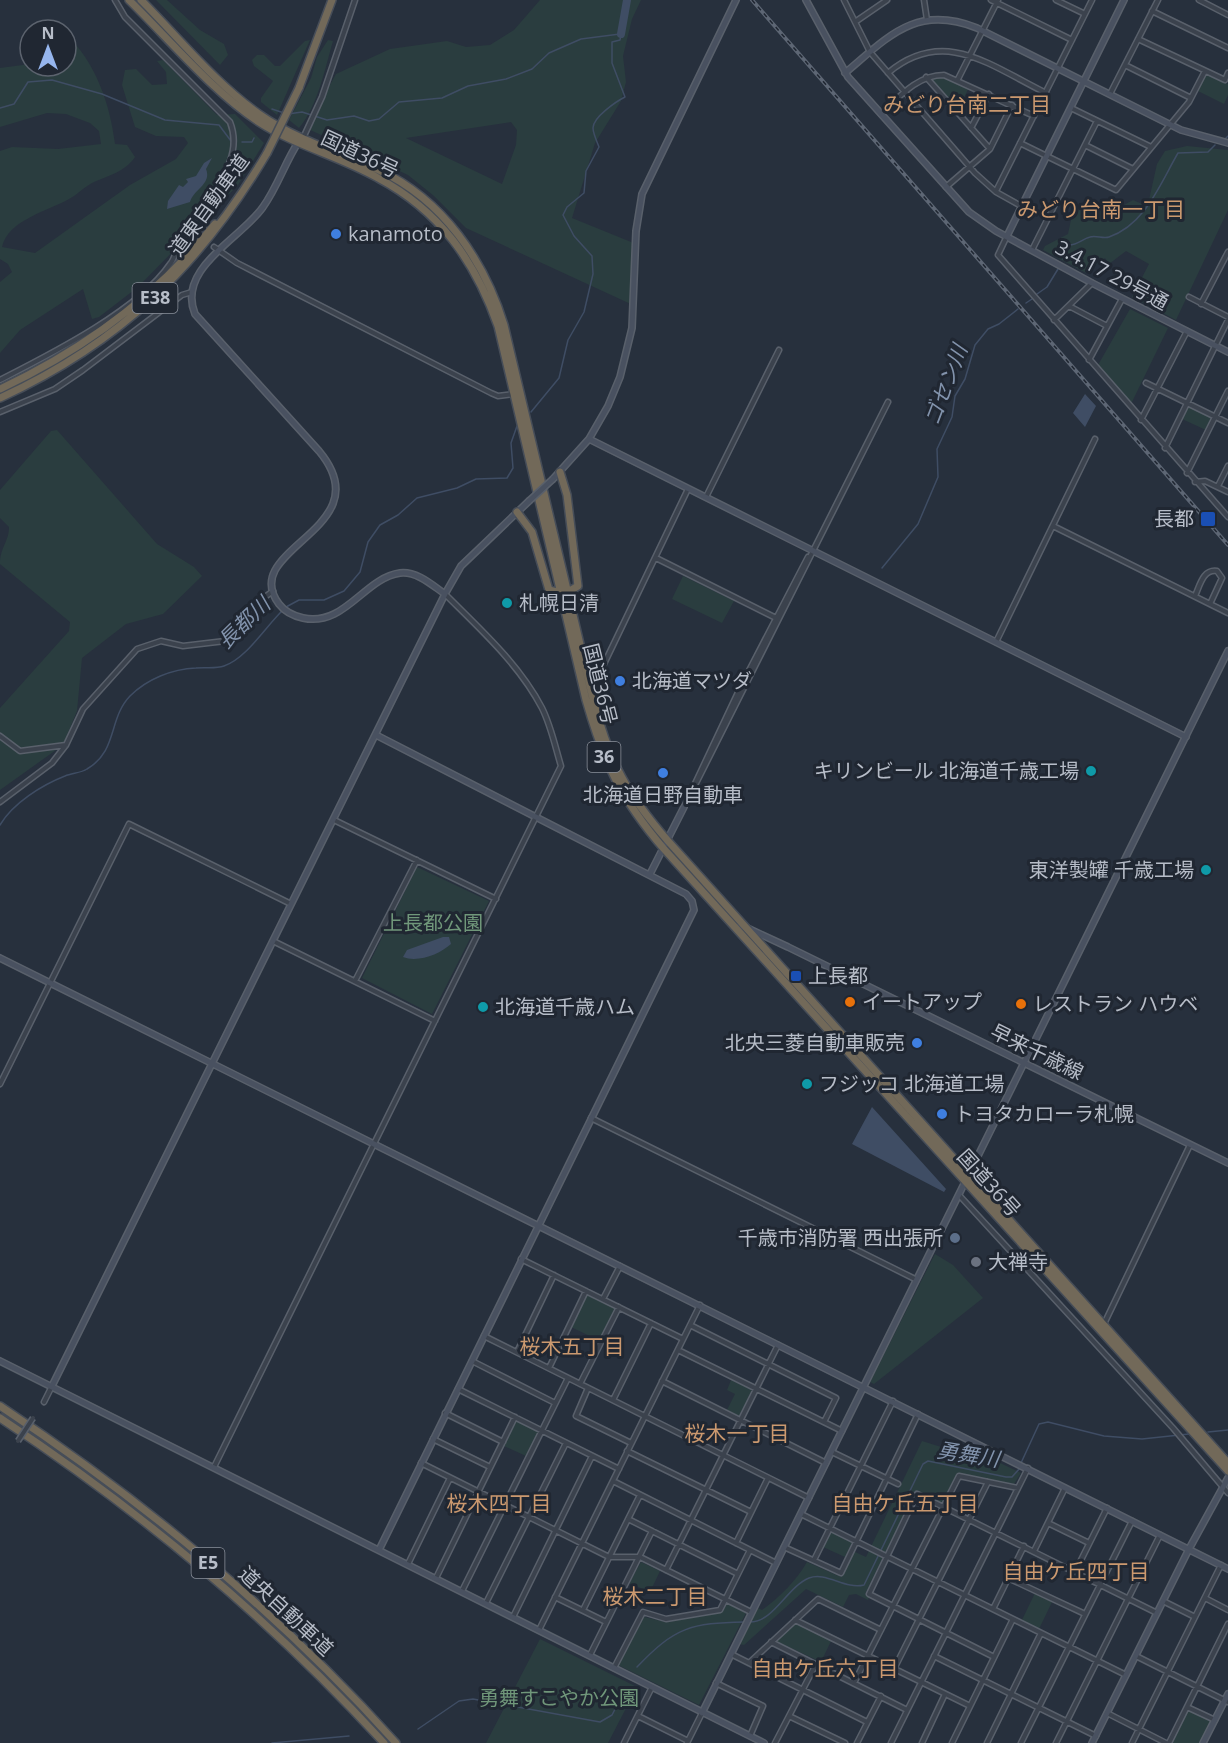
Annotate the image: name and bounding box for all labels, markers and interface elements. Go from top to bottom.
north arrow [18,18,78,78]
text: N [41,22,55,44]
district label: みどり台南二丁目 [883,90,1051,118]
street label: 国道36号 [317,124,403,183]
street label: 道東自動車道 [162,148,255,261]
district label: みどり台南一丁目 [1017,195,1185,223]
place label: kanamoto [348,220,443,247]
marker: kanamoto [329,227,343,241]
street label: 3.4.17 29号通 [1051,233,1173,316]
road number: E38 [132,283,178,313]
water label: ゴセン川 [917,339,974,429]
place label: 長都 [1154,505,1194,532]
marker: 長都 [1199,510,1217,528]
water label: 長都川 [211,589,277,654]
place label: 札幌日清 [519,589,599,616]
marker: 札幌日清 [500,596,514,610]
street label: 国道36号 [577,640,624,727]
place label: 北海道マツダ [632,667,752,694]
marker: 北海道マツダ [613,674,627,688]
road number: 36 [588,742,620,772]
place label: キリンビール 北海道千歳工場 [814,757,1079,784]
marker: キリンビール 北海道千歳工場 [1084,764,1098,778]
marker: 北海道日野自動車 [656,766,670,780]
place label: 北海道日野自動車 [583,781,743,808]
place label: 東洋製罐 千歳工場 [1029,856,1194,883]
marker: 東洋製罐 千歳工場 [1199,863,1213,877]
park label: 上長都公園 [383,909,483,936]
place label: 上長都 [808,962,868,989]
marker: 上長都 [789,969,803,983]
place label: イートアップ [862,988,982,1015]
place label: レストラン ハウベ [1033,990,1198,1017]
place label: 北海道千歳ハム [495,993,635,1020]
marker: イートアップ [843,995,857,1009]
marker: レストラン ハウベ [1014,997,1028,1011]
marker: 北海道千歳ハム [476,1000,490,1014]
street label: 早来千歳線 [986,1017,1088,1086]
place label: 北央三菱自動車販売 [725,1029,905,1056]
marker: 北央三菱自動車販売 [910,1036,924,1050]
place label: フジッコ 北海道工場 [819,1070,1004,1097]
marker: フジッコ 北海道工場 [800,1077,814,1091]
place label: トヨタカローラ札幌 [954,1100,1134,1127]
marker: トヨタカローラ札幌 [935,1107,949,1121]
street label: 国道36号 [952,1143,1027,1222]
place label: 千歳市消防署 西出張所 [738,1224,943,1251]
marker: 千歳市消防署 西出張所 [948,1231,962,1245]
place label: 大禅寺 [988,1248,1048,1275]
marker: 大禅寺 [969,1255,983,1269]
district label: 桜木五丁目 [520,1332,625,1360]
district label: 桜木一丁目 [685,1419,790,1447]
water label: 勇舞川 [935,1435,1003,1473]
district label: 桜木四丁目 [447,1489,552,1517]
district label: 自由ケ丘五丁目 [832,1489,979,1517]
road number: E5 [192,1548,224,1578]
district label: 自由ケ丘四丁目 [1003,1557,1150,1585]
street label: 道央自動車道 [233,1560,339,1661]
district label: 桜木二丁目 [603,1582,708,1610]
district label: 自由ケ丘六丁目 [752,1654,899,1682]
park label: 勇舞すこやか公園 [479,1684,639,1711]

